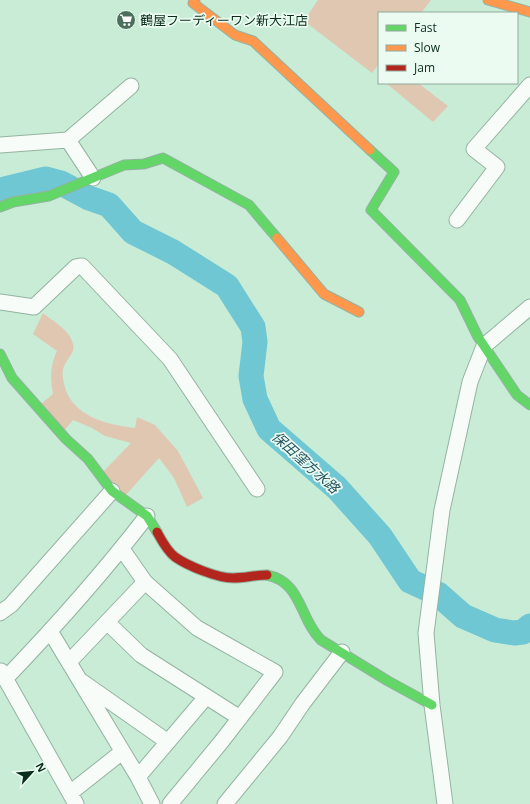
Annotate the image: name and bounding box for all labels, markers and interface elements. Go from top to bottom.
supermarket icon: 鶴屋フーディーワン新大江店 [115,9,137,31]
place label: 鶴屋フーディーワン新大江店 [140,11,308,29]
legend [378,12,518,84]
text: Fast [414,19,437,36]
text: Slow [414,39,441,56]
text: Jam [413,59,435,76]
water label: 保田窪方水路 [268,427,344,498]
north arrow [12,752,52,792]
text: N [33,760,50,775]

